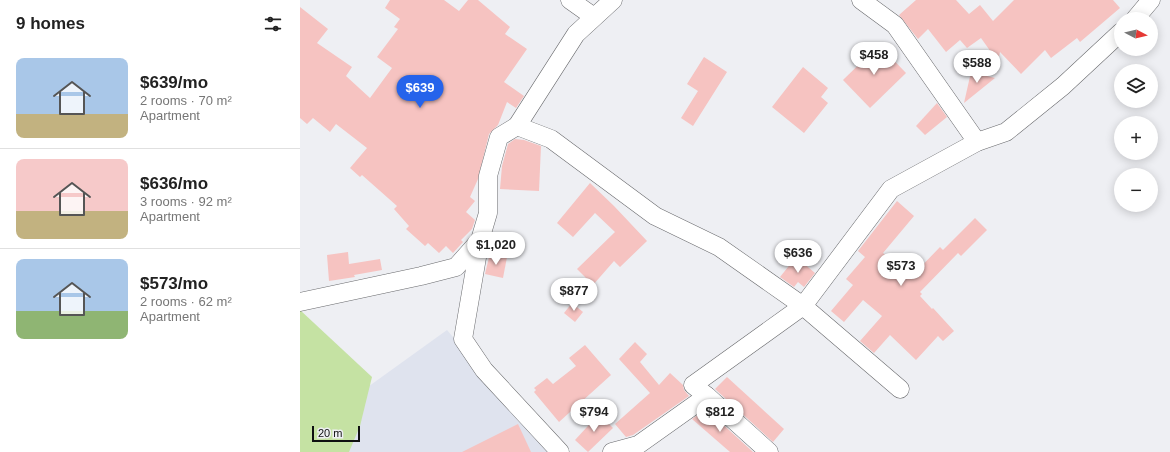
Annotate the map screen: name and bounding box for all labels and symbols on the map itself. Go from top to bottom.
north arrow [1114,12,1158,56]
pin: $458 [850,42,898,76]
pin: $588 [953,50,1001,84]
pin: $639 [396,75,444,109]
pin: $1,020 [463,232,529,266]
pin: $636 [774,240,822,274]
pin: $573 [877,253,925,287]
pin: $877 [550,278,598,312]
pin: $794 [570,399,618,433]
pin: $812 [696,399,744,433]
scale bar [312,424,360,443]

